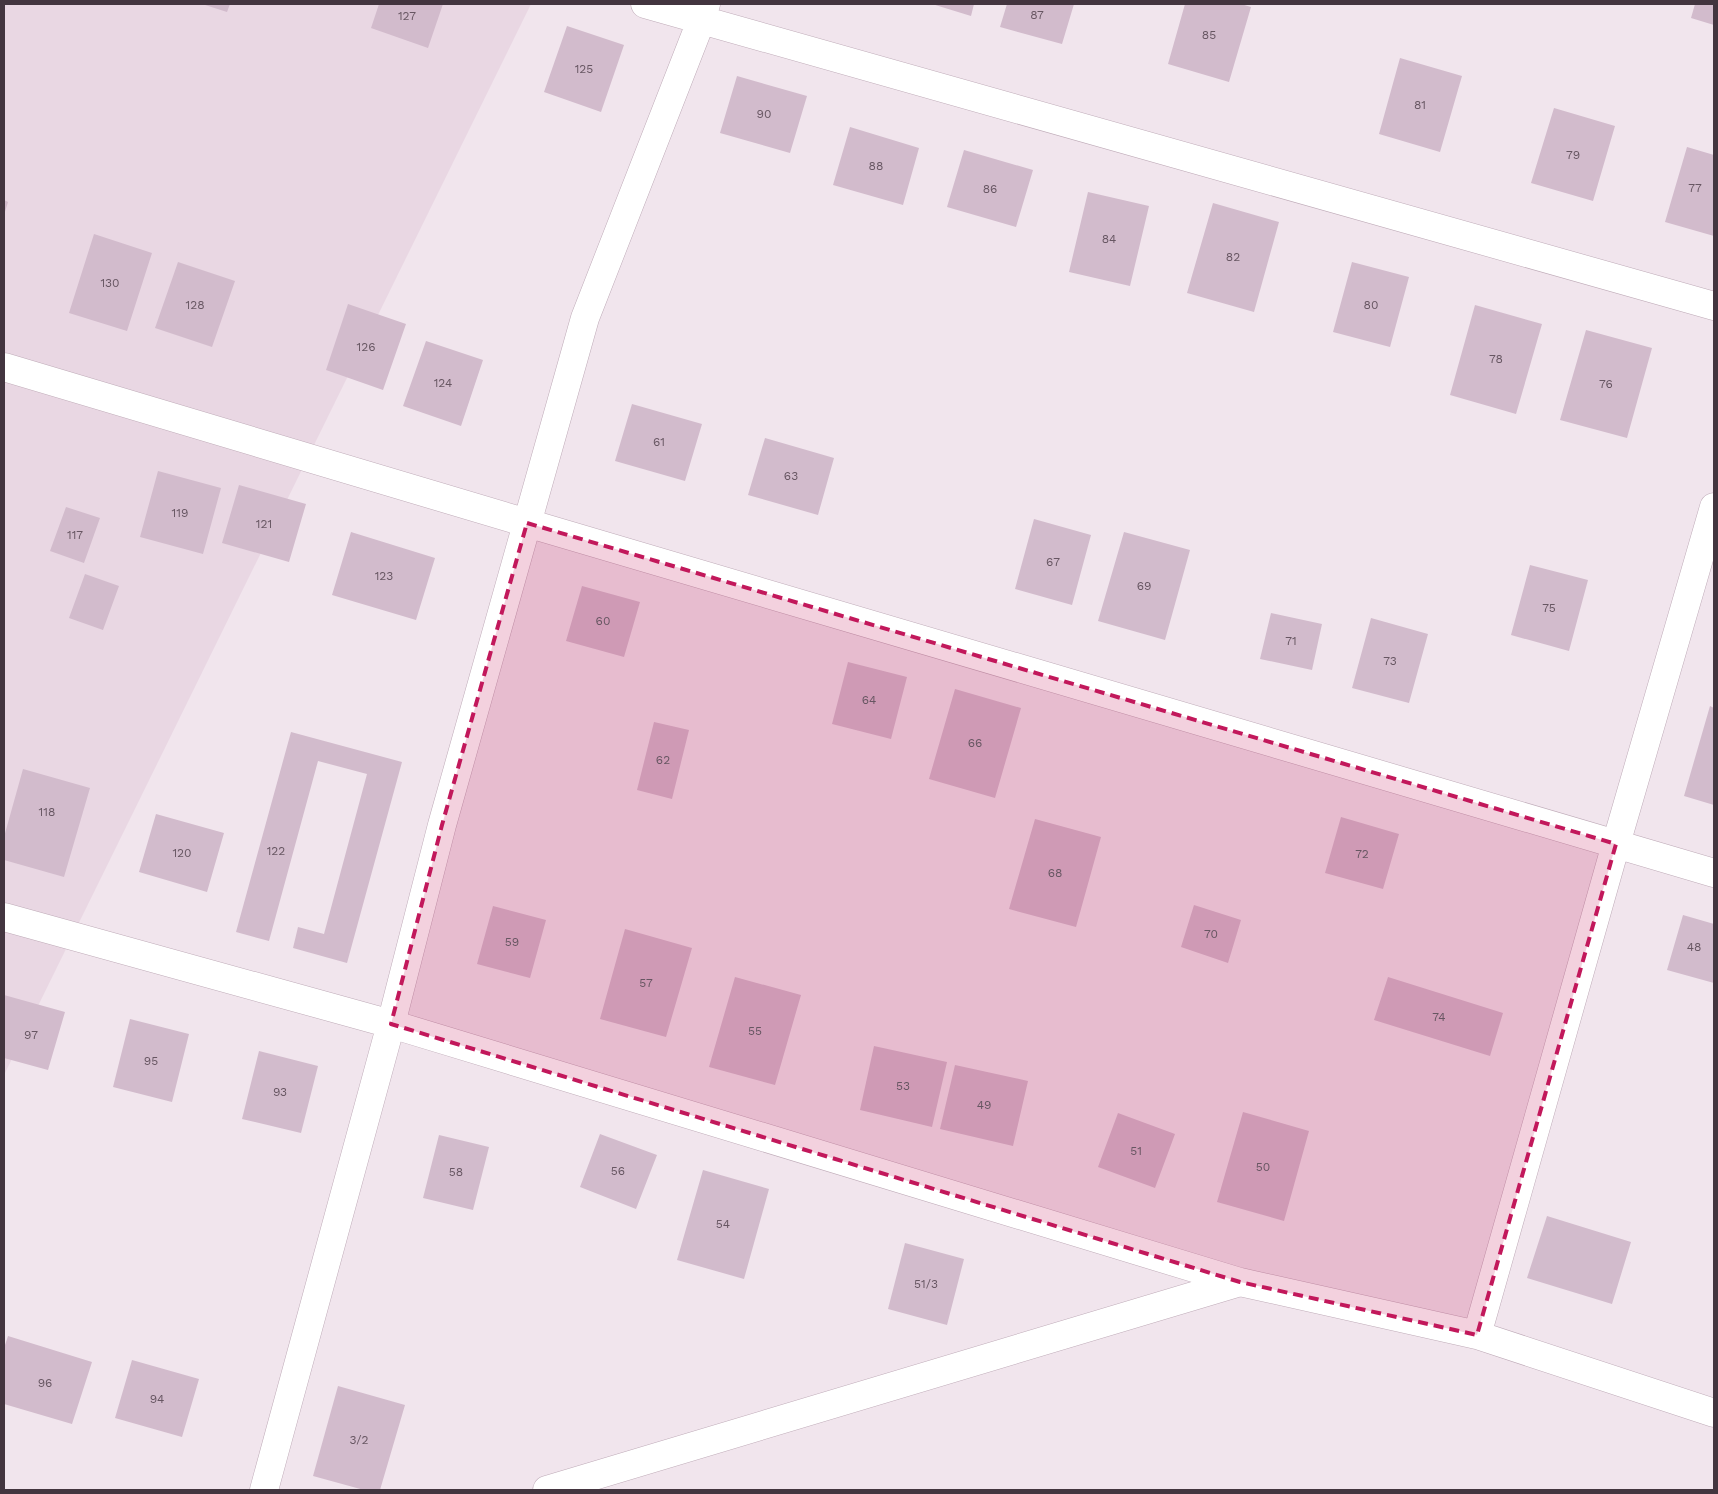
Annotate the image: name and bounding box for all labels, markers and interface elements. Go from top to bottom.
house number: 87 [1030,8,1044,22]
house number: 127 [398,9,416,23]
house number: 85 [1202,28,1216,42]
house number: 125 [575,62,593,76]
house number: 81 [1414,98,1426,112]
house number: 90 [757,107,771,121]
house number: 79 [1566,148,1580,162]
house number: 88 [869,159,883,173]
house number: 77 [1688,181,1702,195]
house number: 86 [983,182,997,196]
house number: 84 [1102,232,1116,246]
house number: 82 [1226,250,1240,264]
house number: 130 [100,276,120,290]
house number: 128 [185,298,205,312]
house number: 80 [1364,298,1378,312]
house number: 126 [357,340,375,354]
house number: 78 [1489,352,1503,366]
house number: 124 [434,376,452,390]
house number: 76 [1599,377,1613,391]
house number: 61 [653,435,665,449]
house number: 63 [784,469,798,483]
house number: 119 [172,506,188,520]
house number: 121 [256,517,272,531]
house number: 117 [67,528,83,542]
house number: 67 [1046,555,1060,569]
house number: 123 [375,569,393,583]
house number: 69 [1137,579,1151,593]
house number: 75 [1542,601,1556,615]
house number: 60 [596,614,610,628]
house number: 71 [1285,634,1297,648]
house number: 73 [1383,654,1397,668]
house number: 64 [862,693,876,707]
house number: 66 [968,736,982,750]
house number: 62 [656,753,670,767]
house number: 118 [39,805,55,819]
house number: 122 [267,844,285,858]
house number: 120 [172,846,192,860]
house number: 72 [1355,847,1369,861]
house number: 68 [1048,866,1062,880]
house number: 70 [1204,927,1218,941]
house number: 59 [505,935,519,949]
house number: 48 [1687,940,1701,954]
house number: 57 [639,976,653,990]
house number: 74 [1432,1010,1446,1024]
house number: 55 [748,1024,762,1038]
house number: 97 [24,1028,38,1042]
house number: 95 [144,1054,158,1068]
house number: 53 [896,1079,910,1093]
house number: 93 [273,1085,287,1099]
house number: 49 [977,1098,991,1112]
house number: 51 [1130,1144,1142,1158]
house number: 50 [1256,1160,1270,1174]
house number: 56 [611,1164,625,1178]
house number: 58 [449,1165,463,1179]
house number: 54 [716,1217,730,1231]
house number: 51/3 [914,1277,938,1291]
house number: 96 [38,1376,52,1390]
house number: 94 [150,1392,164,1406]
house number: 3/2 [349,1433,369,1447]

